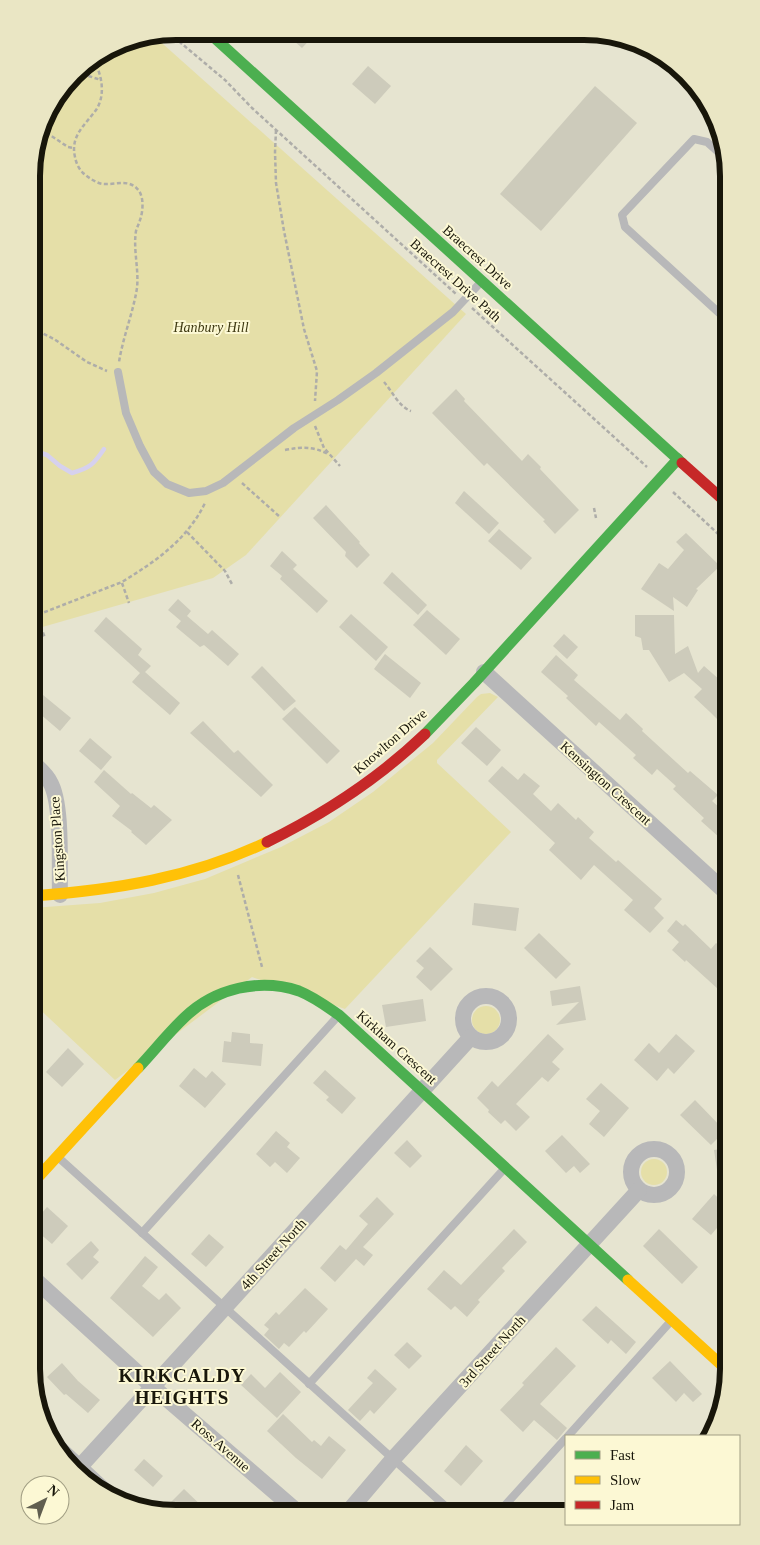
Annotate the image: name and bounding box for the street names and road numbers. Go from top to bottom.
street label: Braecrest Drive [440,222,515,292]
street label: Braecrest Drive Path [407,236,504,325]
street label: Knowlton Drive [351,706,430,777]
street label: Kensington Crescent [557,739,654,828]
street label: Kingston Place [47,796,68,882]
street label: Kirkham Crescent [354,1008,440,1087]
street label: 4th Street North [238,1216,309,1293]
street label: 3rd Street North [456,1313,528,1390]
street label: Ross Avenue [188,1416,253,1475]

